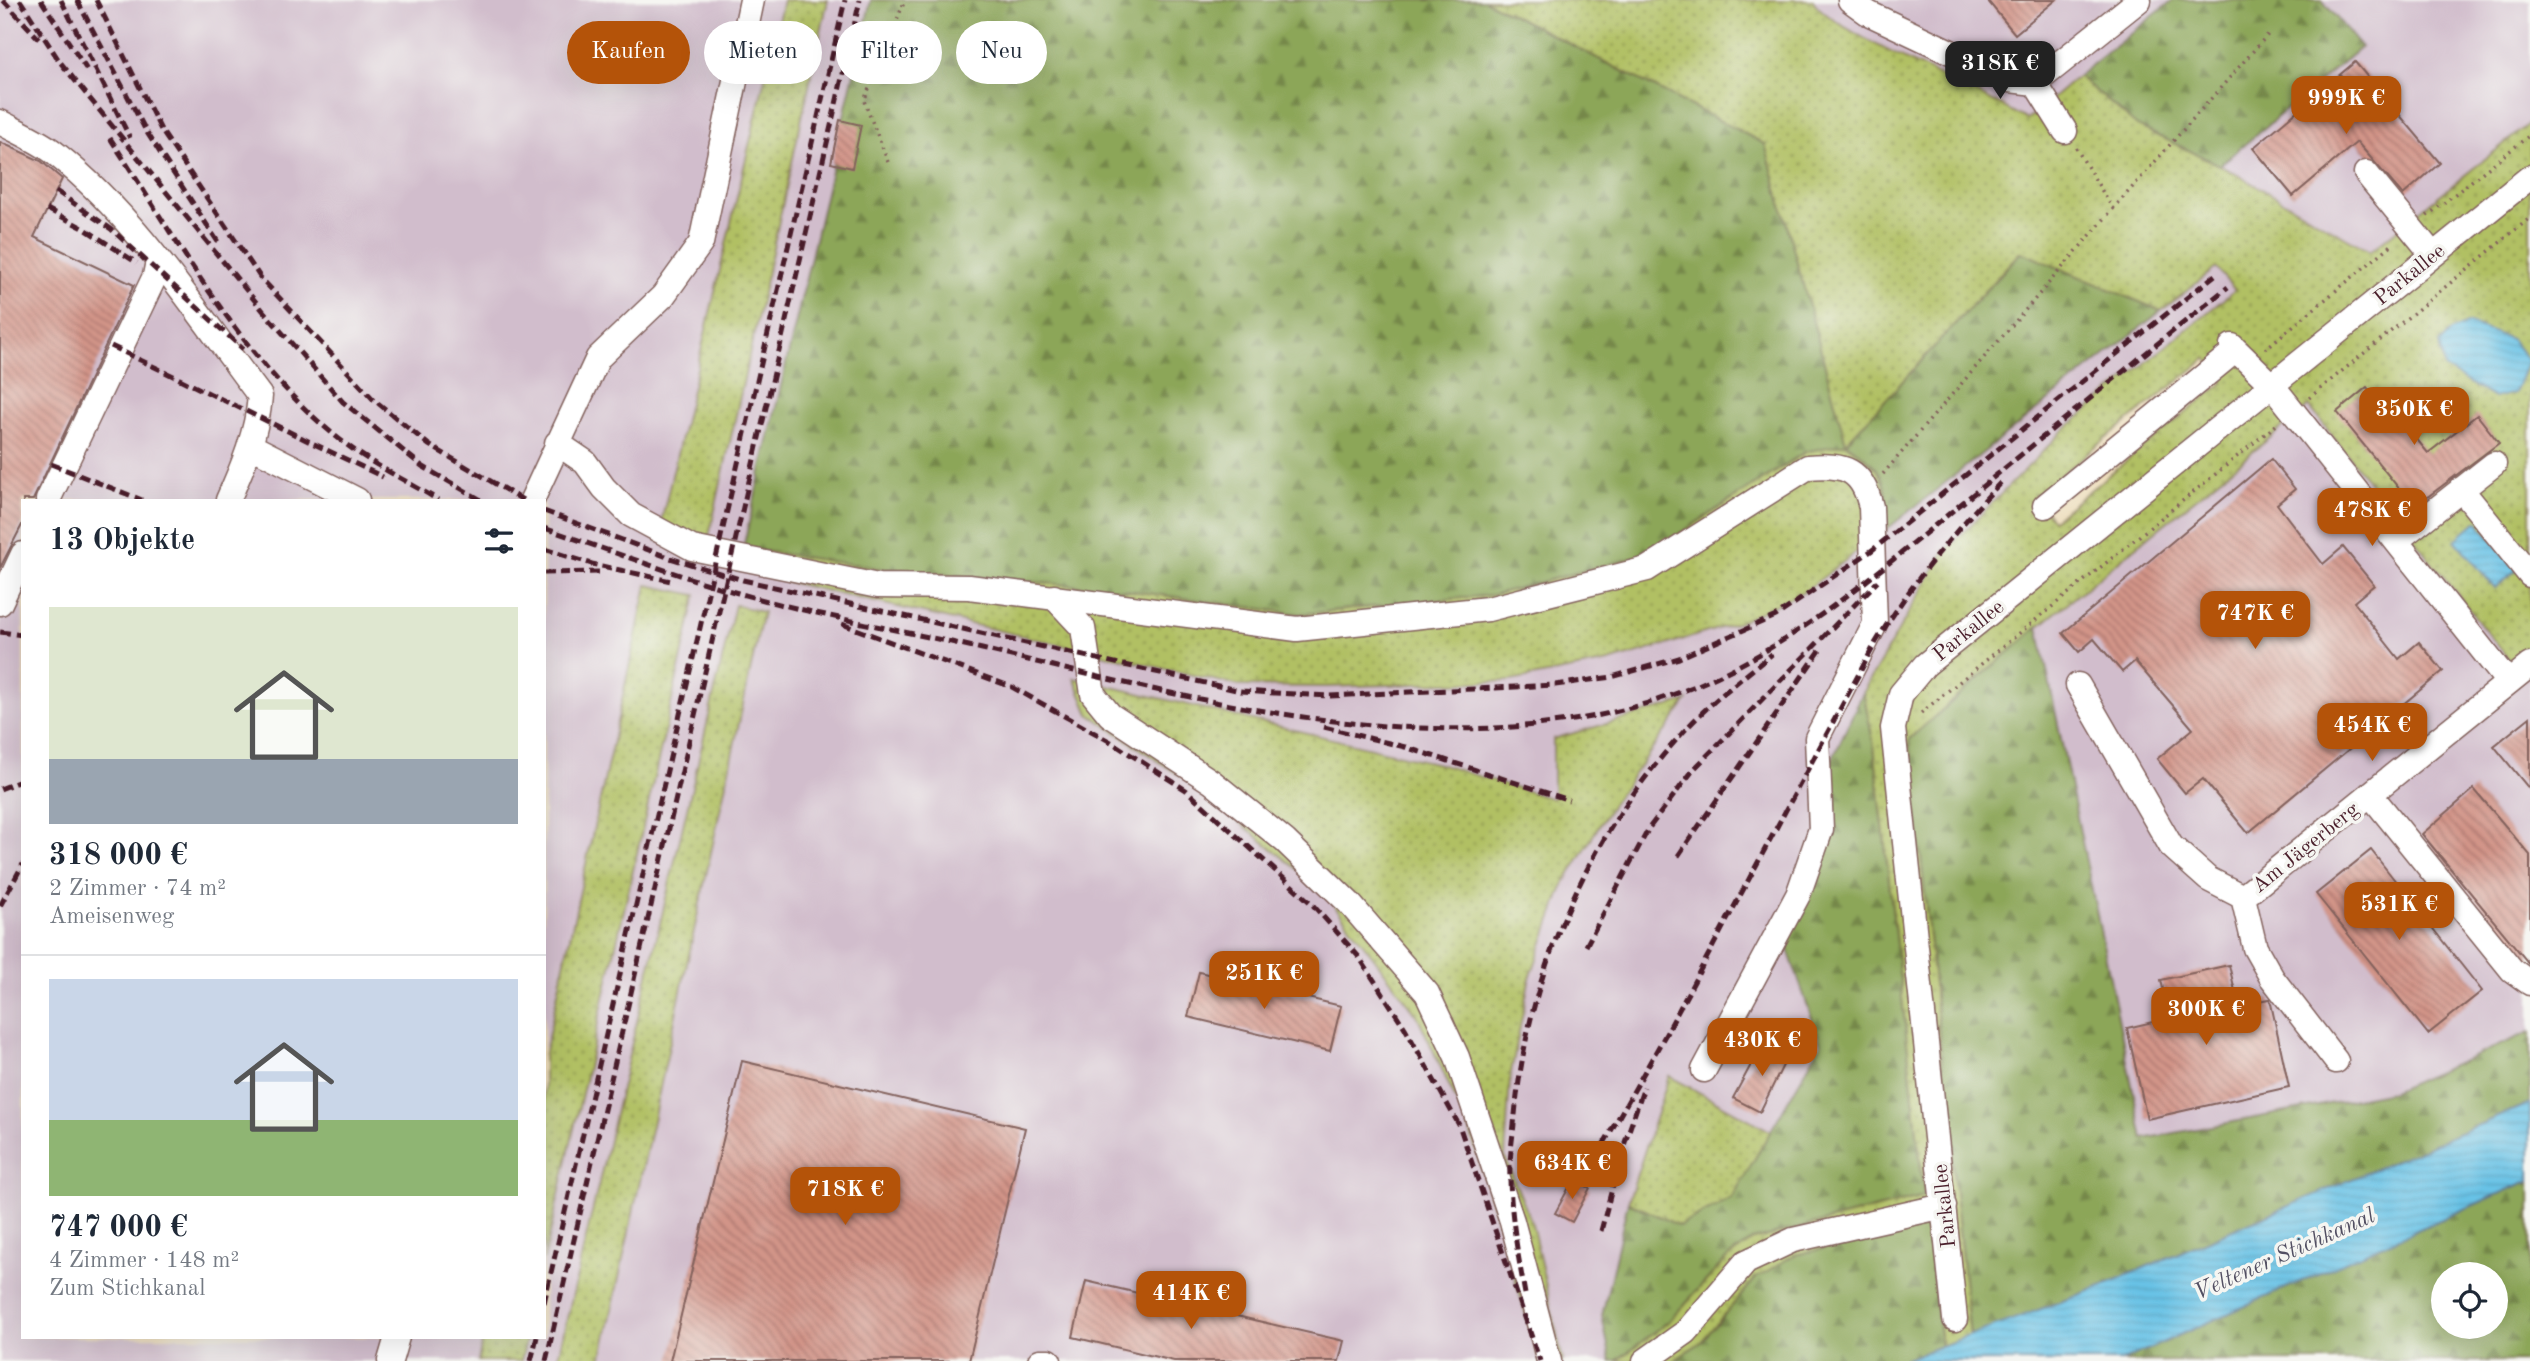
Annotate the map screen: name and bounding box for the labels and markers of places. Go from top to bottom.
pin: 318K € [1943,42,2057,101]
pin: 999K € [2289,76,2403,136]
pin: 350K € [2357,388,2471,447]
pin: 478K € [2315,489,2429,548]
pin: 747K € [2198,592,2312,651]
pin: 454K € [2315,704,2429,763]
pin: 531K € [2342,883,2456,942]
pin: 251K € [1207,951,1321,1011]
pin: 300K € [2149,988,2263,1047]
pin: 430K € [1705,1018,1819,1078]
pin: 634K € [1515,1142,1629,1201]
pin: 718K € [788,1168,902,1227]
pin: 414K € [1134,1272,1248,1331]

